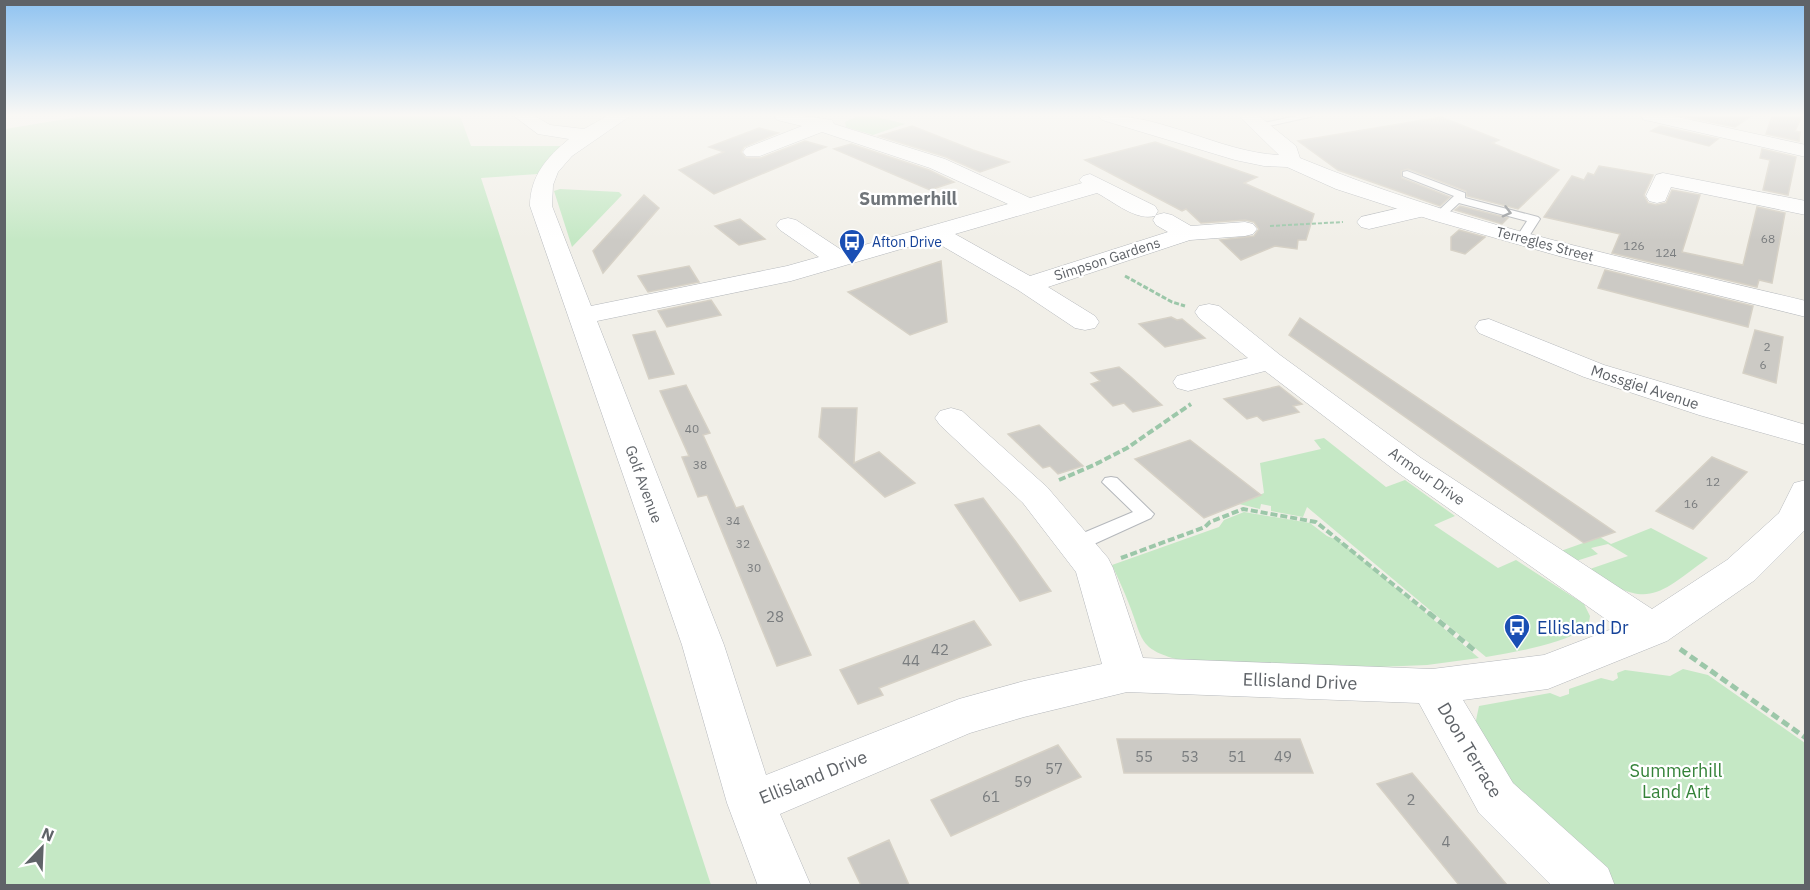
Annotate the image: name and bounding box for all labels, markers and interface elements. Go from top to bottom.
district label: Summerhill [859,187,958,210]
one-way arrow [1501,205,1512,217]
street label: Terregles Street [1494,222,1596,266]
bus stop icon: Afton Drive [837,227,867,265]
house number: 68 [1761,231,1775,246]
place label: Afton Drive [872,233,942,251]
street label: Simpson Gardens [1052,233,1163,285]
house number: 126 [1623,238,1645,253]
house number: 124 [1655,245,1677,260]
house number: 2 [1763,339,1771,354]
house number: 6 [1759,357,1767,372]
street label: Mossgiel Avenue [1589,361,1701,413]
house number: 40 [685,421,699,436]
street label: Golf Avenue [621,443,667,525]
street label: Armour Drive [1385,443,1469,509]
house number: 38 [693,457,707,472]
house number: 12 [1706,474,1720,489]
house number: 16 [1684,496,1698,511]
house number: 34 [726,513,740,528]
house number: 32 [736,536,750,551]
house number: 30 [747,560,761,575]
house number: 28 [766,607,784,626]
bus stop icon: Ellisland Dr [1502,612,1532,650]
place label: Ellisland Dr [1537,616,1629,639]
house number: 42 [931,640,949,659]
house number: 44 [902,651,920,670]
street label: Ellisland Drive [1242,668,1358,694]
street label: Doon Terrace [1433,698,1508,802]
street label: Ellisland Drive [756,745,871,809]
house number: 55 [1135,747,1153,766]
house number: 53 [1181,747,1199,766]
house number: 51 [1228,747,1246,766]
house number: 49 [1274,747,1292,766]
house number: 57 [1045,759,1063,778]
park label: Summerhill Land Art [1629,759,1723,803]
house number: 59 [1014,772,1032,791]
house number: 61 [982,787,1000,806]
house number: 2 [1406,790,1416,809]
north arrow [12,818,72,878]
text: N [39,823,57,846]
house number: 4 [1441,832,1451,851]

